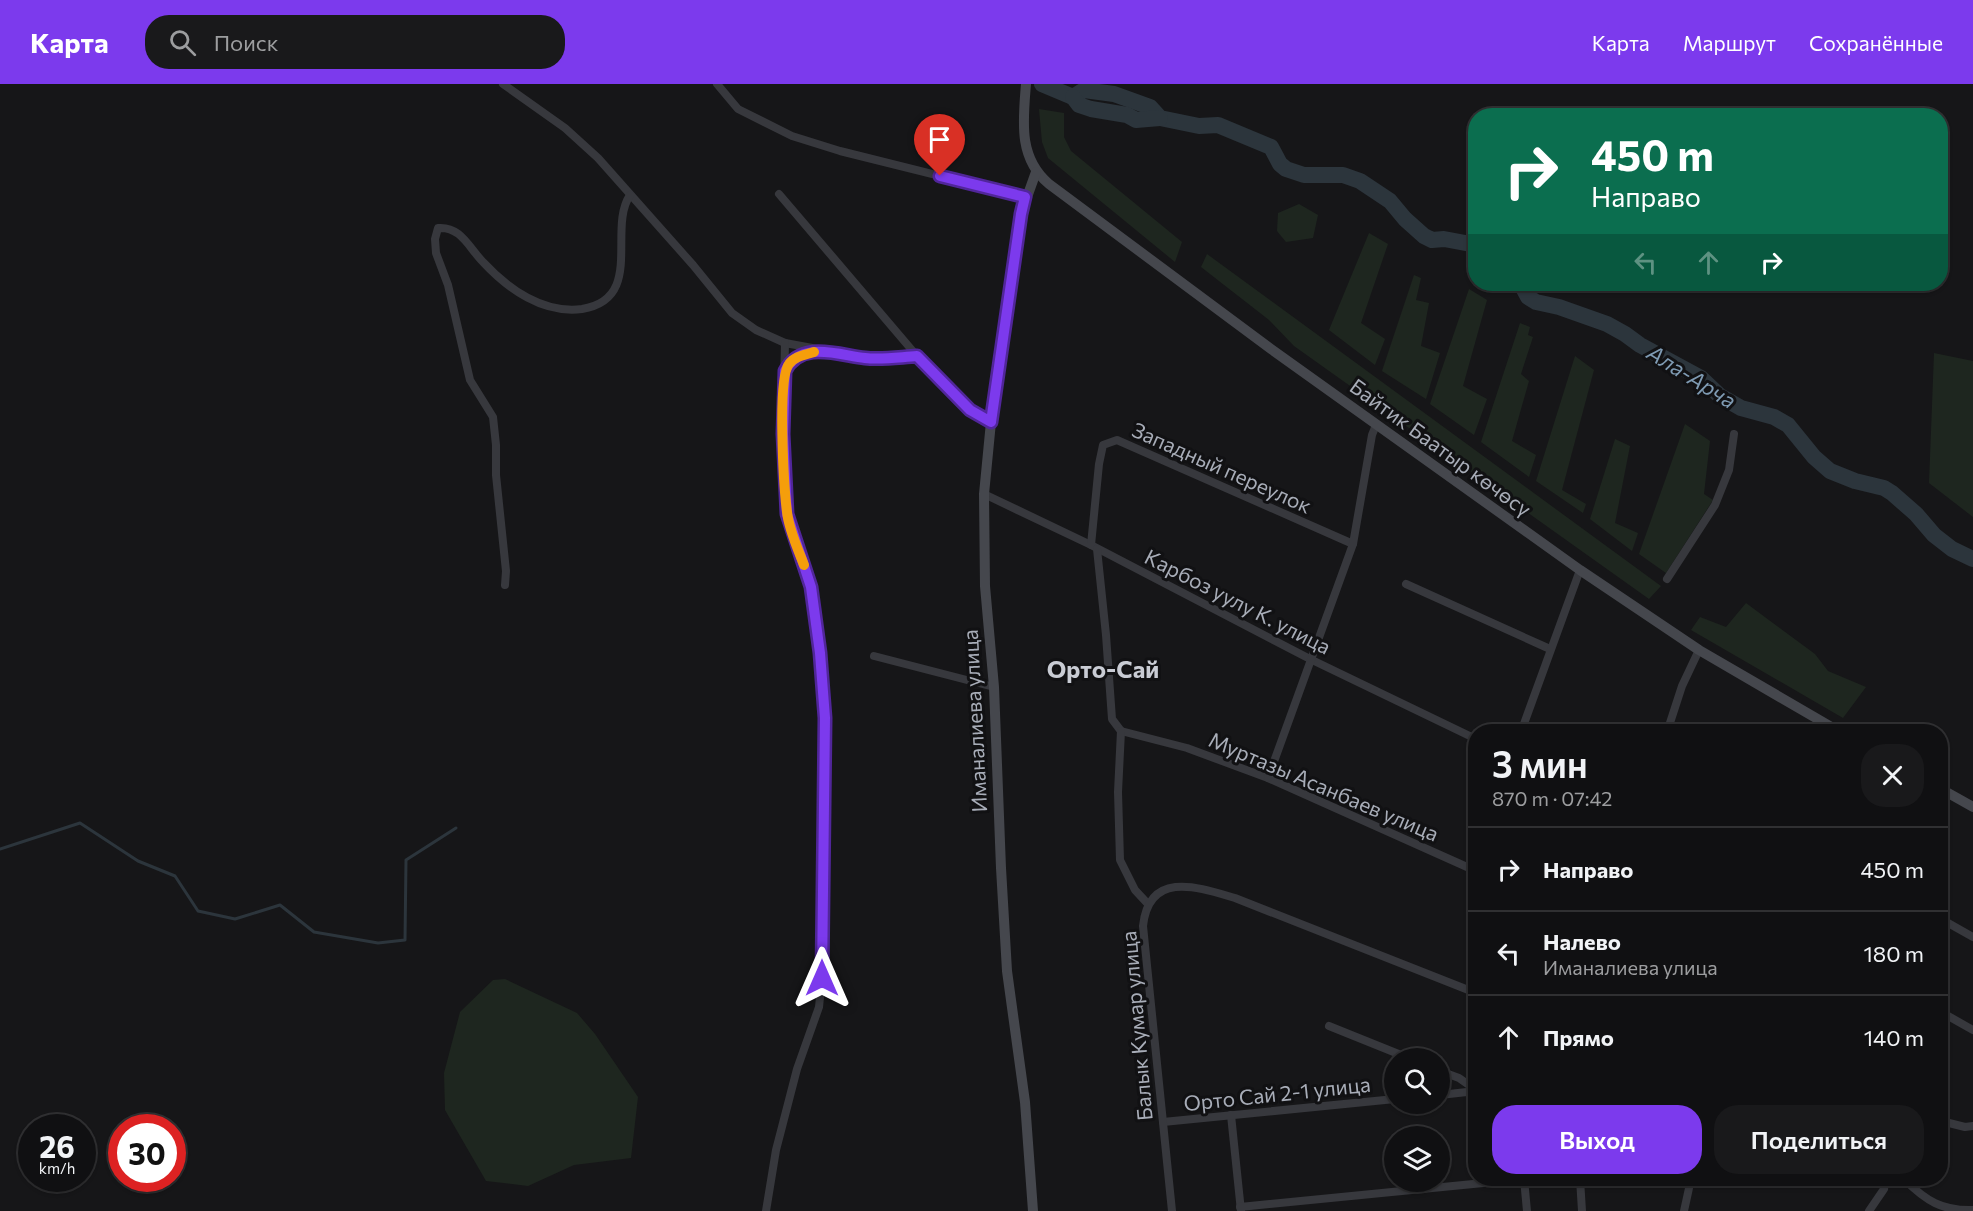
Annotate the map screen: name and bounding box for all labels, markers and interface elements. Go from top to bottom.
search box [145,15,565,69]
text: Карта [30,25,109,59]
icon: search [166,26,199,59]
text: Поиск [214,29,278,56]
text: Карта [1592,30,1650,55]
text: Маршрут [1683,30,1776,55]
text: Сохранённые [1809,30,1943,55]
pin [914,114,965,176]
icon: arrive [923,123,956,156]
text: 450 m [1591,128,1714,180]
icon: right [1492,132,1570,210]
text: Направо [1591,180,1701,213]
icon: left [1629,246,1662,279]
icon: ahead [1692,246,1725,279]
icon: right [1755,246,1788,279]
water label: Ала-Арча [1642,338,1741,414]
street label: Байтик Баатыр көчөсү [1346,373,1537,521]
street label: Западный переулок [1129,416,1315,518]
street label: Карбоз уулу К. улица [1141,543,1335,659]
street label: Иманалиева улица [957,629,991,813]
district label: Орто-Сай [1047,654,1159,683]
street label: Муртазы Асанбаев улица [1205,726,1443,846]
text: 3 мин [1492,741,1588,785]
button: close [1861,744,1924,807]
text: 870 m · 07:42 [1492,786,1612,810]
icon: right [1492,853,1525,886]
text: Направо [1543,856,1633,883]
text: 450 m [1860,856,1924,883]
text: Налево [1543,928,1621,955]
street label: Балык Кумар улица [1115,930,1157,1122]
icon: left [1492,937,1525,970]
text: 180 m [1863,940,1924,967]
position arrow [790,946,854,1010]
text: Иманалиева улица [1543,955,1718,979]
icon: ahead [1492,1021,1525,1054]
text: Прямо [1543,1024,1614,1051]
text: 140 m [1864,1024,1924,1051]
map controls [1384,1048,1450,1192]
button: search [1384,1048,1450,1114]
street label: Орто Сай 2-1 улица [1182,1071,1372,1115]
button: Выход [1492,1105,1702,1174]
button: Поделиться [1714,1105,1924,1174]
speed limit sign: 30 [108,1114,186,1192]
button: layers [1384,1126,1450,1192]
text: 26 [39,1127,75,1164]
text: km/h [39,1159,75,1177]

